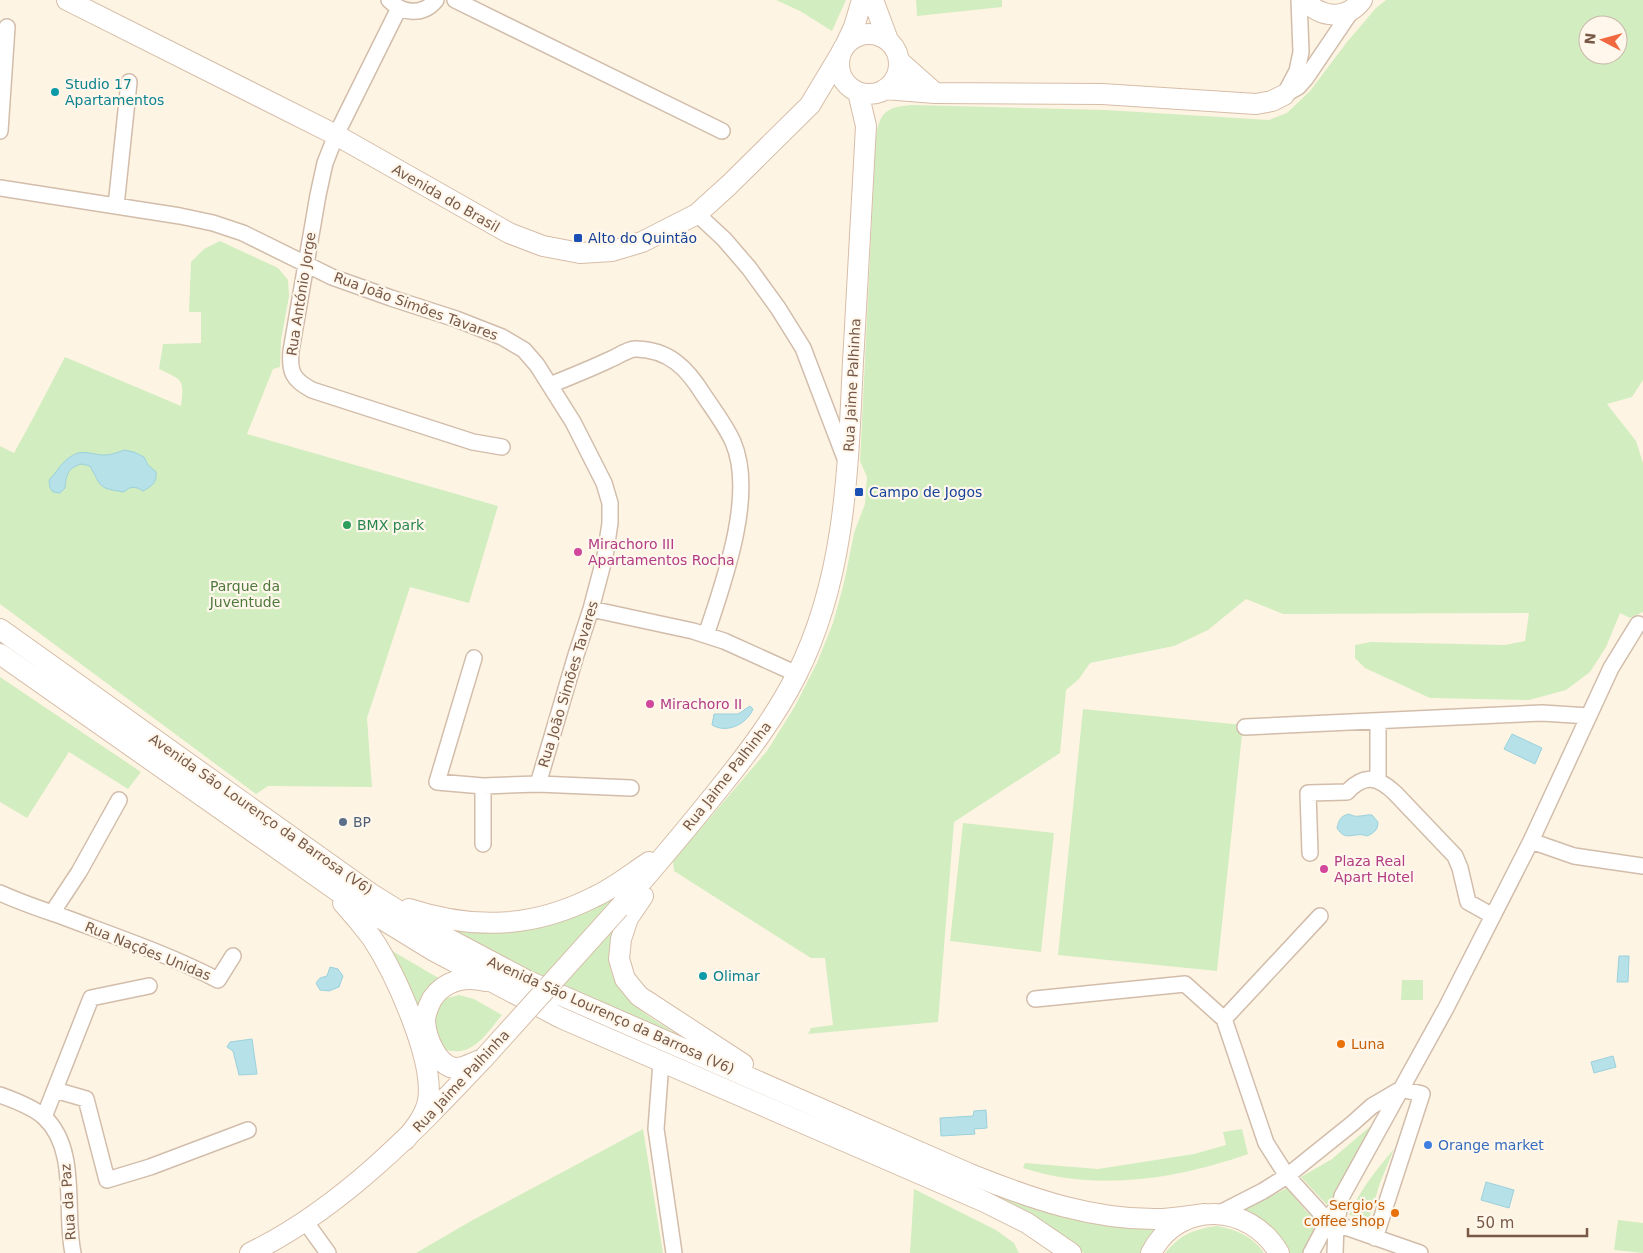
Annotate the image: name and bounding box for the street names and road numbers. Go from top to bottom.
street label: Avenida do Brasil [389,161,503,235]
street label: Rua António Jorge [283,231,319,357]
street label: Rua João Simões Tavares [332,269,500,343]
street label: Rua Jaime Palhinha [841,318,863,452]
street label: Rua João Simões Tavares [535,599,601,769]
street label: Rua Jaime Palhinha [680,718,774,834]
street label: Avenida São Lourenço da Barrosa (V6) [146,730,376,898]
street label: Rua Nações Unidas [83,918,213,984]
street label: Avenida São Lourenço da Barrosa (V6) [485,953,737,1077]
street label: Rua Jaime Palhinha [410,1027,512,1135]
street label: Rua da Paz [57,1163,79,1241]

